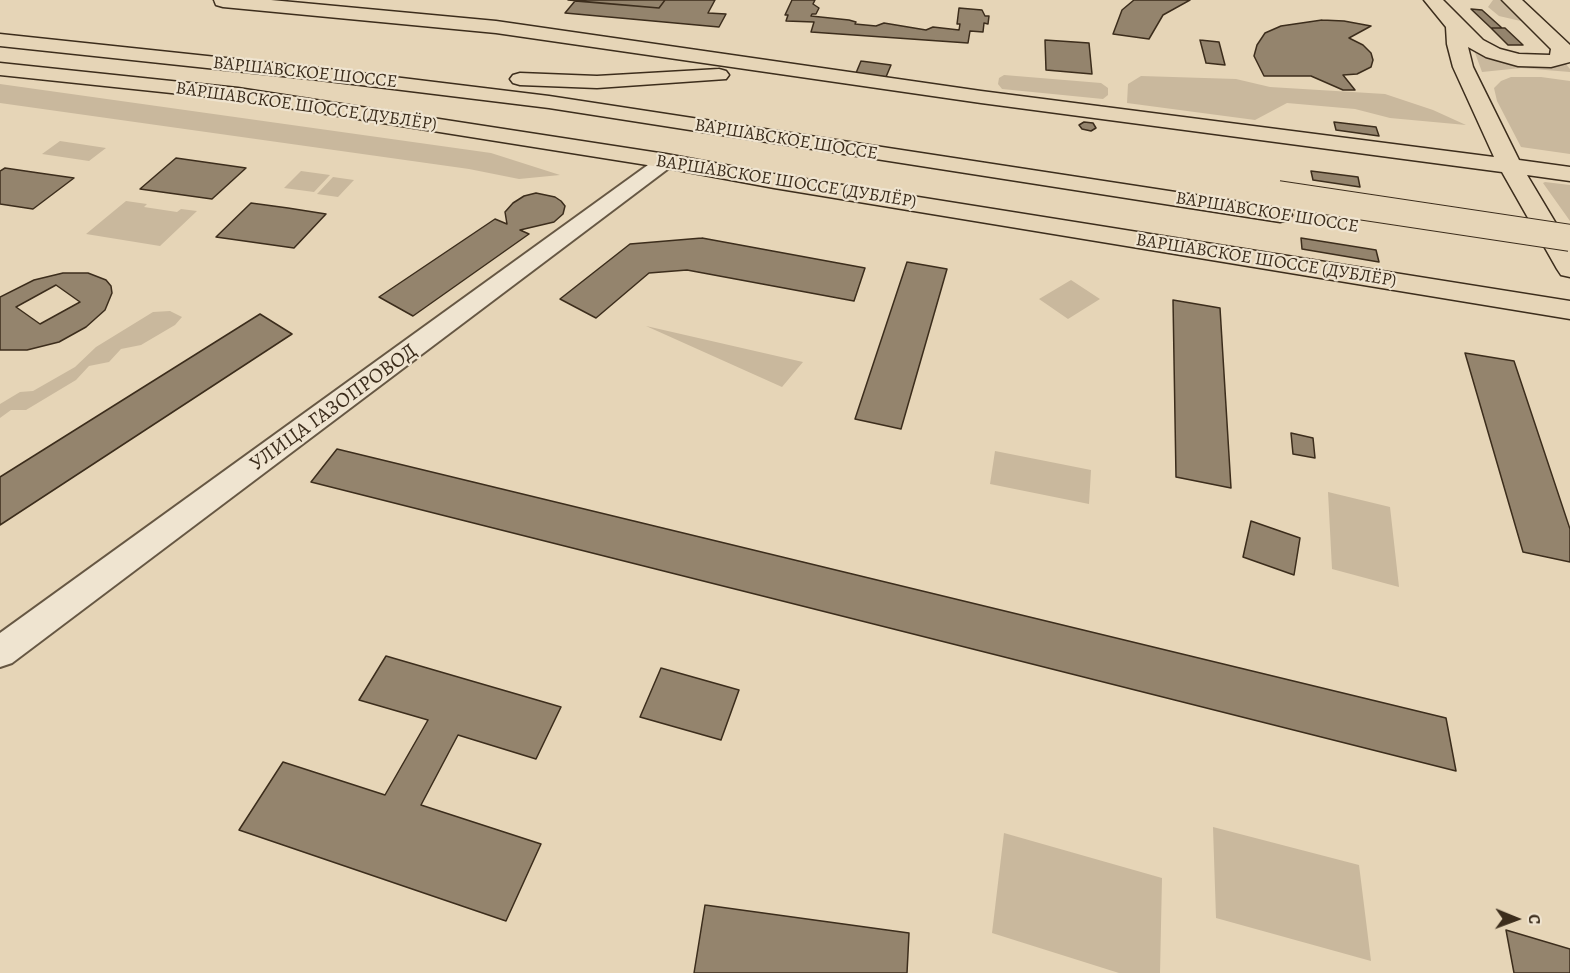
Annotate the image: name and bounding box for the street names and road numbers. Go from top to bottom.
street label: ВАРШАВСКОЕ ШОССЕ [212,53,398,93]
street label: ВАРШАВСКОЕ ШОССЕ (ДУБЛЁР) [174,78,438,136]
street label: ВАРШАВСКОЕ ШОССЕ [693,115,879,165]
street label: ВАРШАВСКОЕ ШОССЕ (ДУБЛЁР) [654,151,918,213]
street label: ВАРШАВСКОЕ ШОССЕ [1174,188,1360,238]
street label: ВАРШАВСКОЕ ШОССЕ (ДУБЛЁР) [1134,230,1398,292]
street label: УЛИЦА ГАЗОПРОВОД [246,339,422,477]

